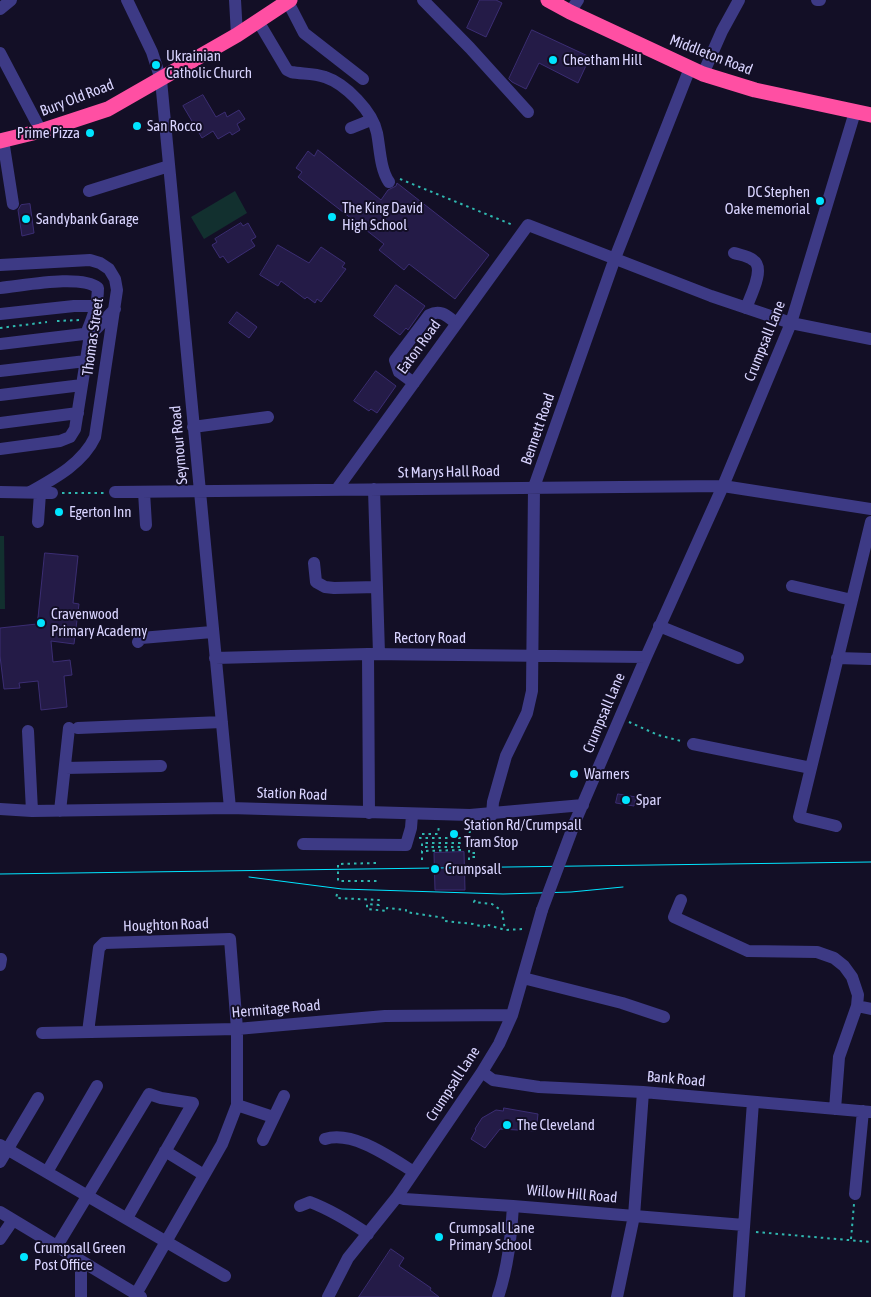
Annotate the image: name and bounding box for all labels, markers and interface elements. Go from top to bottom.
street label: Middleton Road [667,31,755,79]
place label: Ukrainian Catholic Church [166,47,252,82]
place label: Cheetham Hill [563,51,642,69]
marker: Cheetham Hill [547,54,559,66]
marker: Ukrainian Catholic Church [150,59,162,71]
street label: Bury Old Road [38,76,116,120]
place label: San Rocco [147,117,202,135]
marker: San Rocco [131,120,143,132]
place label: Prime Pizza [17,124,80,142]
marker: Prime Pizza [84,127,96,139]
place label: DC Stephen Oake memorial [725,183,810,218]
marker: DC Stephen Oake memorial [814,195,826,207]
place label: The King David High School [342,199,423,234]
place label: Sandybank Garage [36,210,139,228]
marker: The King David High School [326,211,338,223]
marker: Sandybank Garage [20,213,32,225]
street label: Thomas Street [79,297,107,377]
street label: Crumpsall Lane [741,298,789,384]
street label: Eaton Road [393,316,445,378]
street label: Bennett Road [517,391,559,467]
street label: Seymour Road [167,405,191,485]
street label: St Marys Hall Road [398,462,500,482]
place label: Egerton Inn [69,503,132,521]
marker: Egerton Inn [53,506,65,518]
place label: Cravenwood Primary Academy [51,605,147,640]
marker: Cravenwood Primary Academy [35,617,47,629]
street label: Rectory Road [394,629,466,647]
street label: Crumpsall Lane [579,670,629,756]
place label: Warners [584,765,630,783]
marker: Warners [568,768,580,780]
street label: Station Road [257,784,327,804]
place label: Spar [636,791,661,809]
marker: Spar [620,794,632,806]
place label: Station Rd/Crumpsall Tram Stop [464,816,582,851]
marker: Station Rd/Crumpsall Tram Stop [448,828,460,840]
place label: Crumpsall [445,860,502,878]
marker: Crumpsall [429,863,441,875]
street label: Houghton Road [123,915,209,935]
street label: Hermitage Road [231,996,321,1022]
street label: Crumpsall Lane [422,1043,484,1125]
street label: Bank Road [646,1067,706,1091]
place label: The Cleveland [517,1116,595,1134]
marker: The Cleveland [501,1119,513,1131]
street label: Willow Hill Road [526,1181,618,1207]
place label: Crumpsall Lane Primary School [449,1219,534,1254]
marker: Crumpsall Lane Primary School [433,1231,445,1243]
place label: Crumpsall Green Post Office [34,1239,126,1274]
marker: Crumpsall Green Post Office [18,1251,30,1263]

